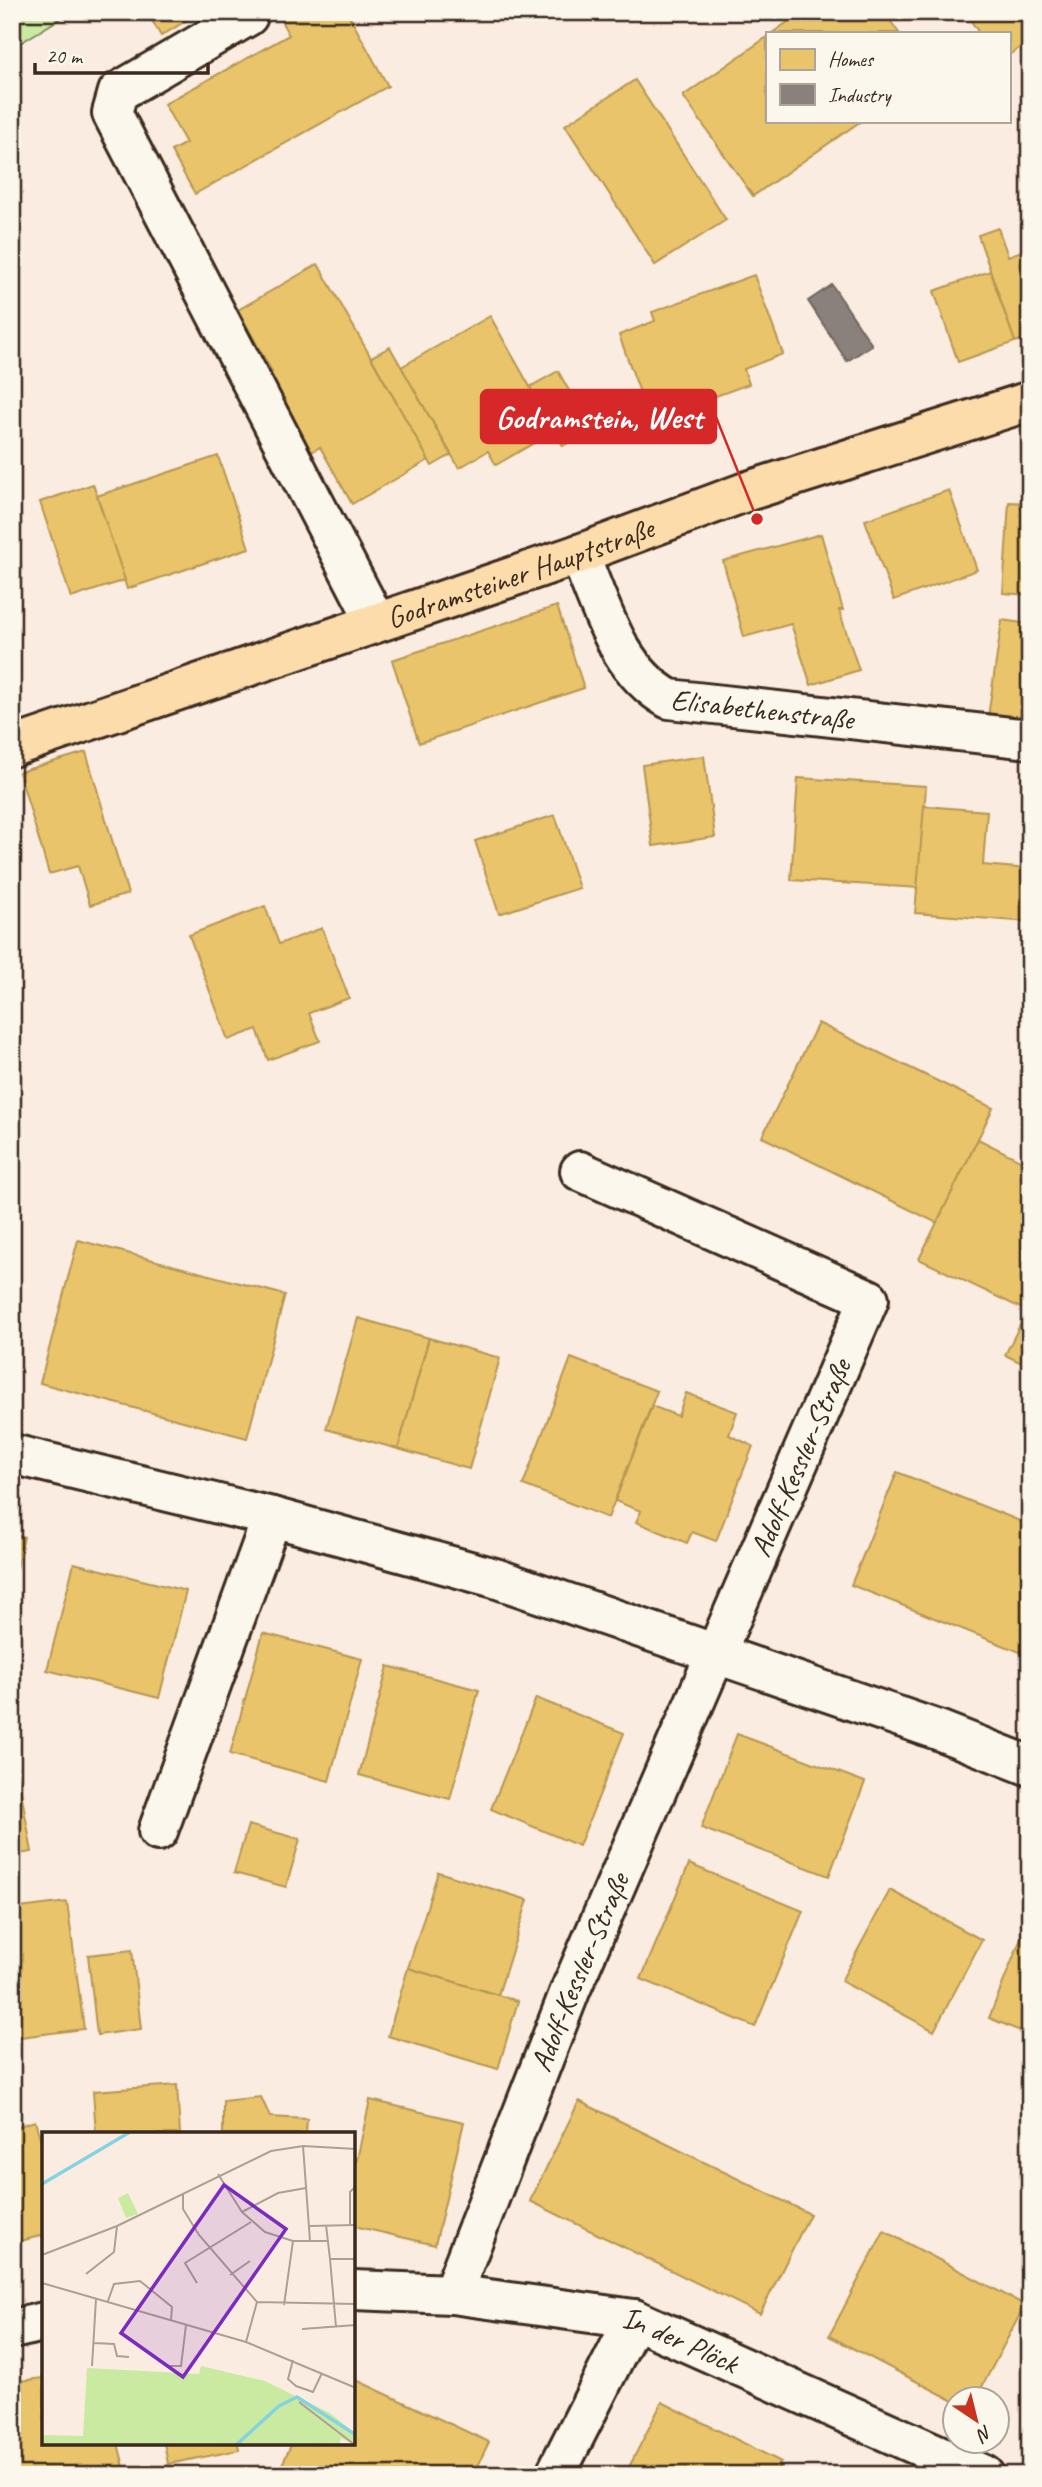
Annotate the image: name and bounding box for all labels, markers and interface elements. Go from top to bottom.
scale bar [35,32,208,76]
legend [766,32,1010,122]
text: 20 m [46,43,84,69]
text: Homes [828,46,875,72]
text: Industry [828,82,892,108]
callout: Godramstein, West [481,390,716,443]
text: Godramstein, West [496,397,706,438]
street label: Godramsteiner Hauptstraße [382,508,661,637]
street label: Elisabethenstraße [669,680,858,739]
street label: Adolf-Kessler-Straße [741,1351,861,1562]
street label: Adolf-Kessler-Straße [522,1865,638,2077]
inset map [42,2132,355,2445]
street label: In der Plöck [620,2299,746,2383]
north arrow [940,2386,1010,2456]
text: N [971,2420,997,2448]

